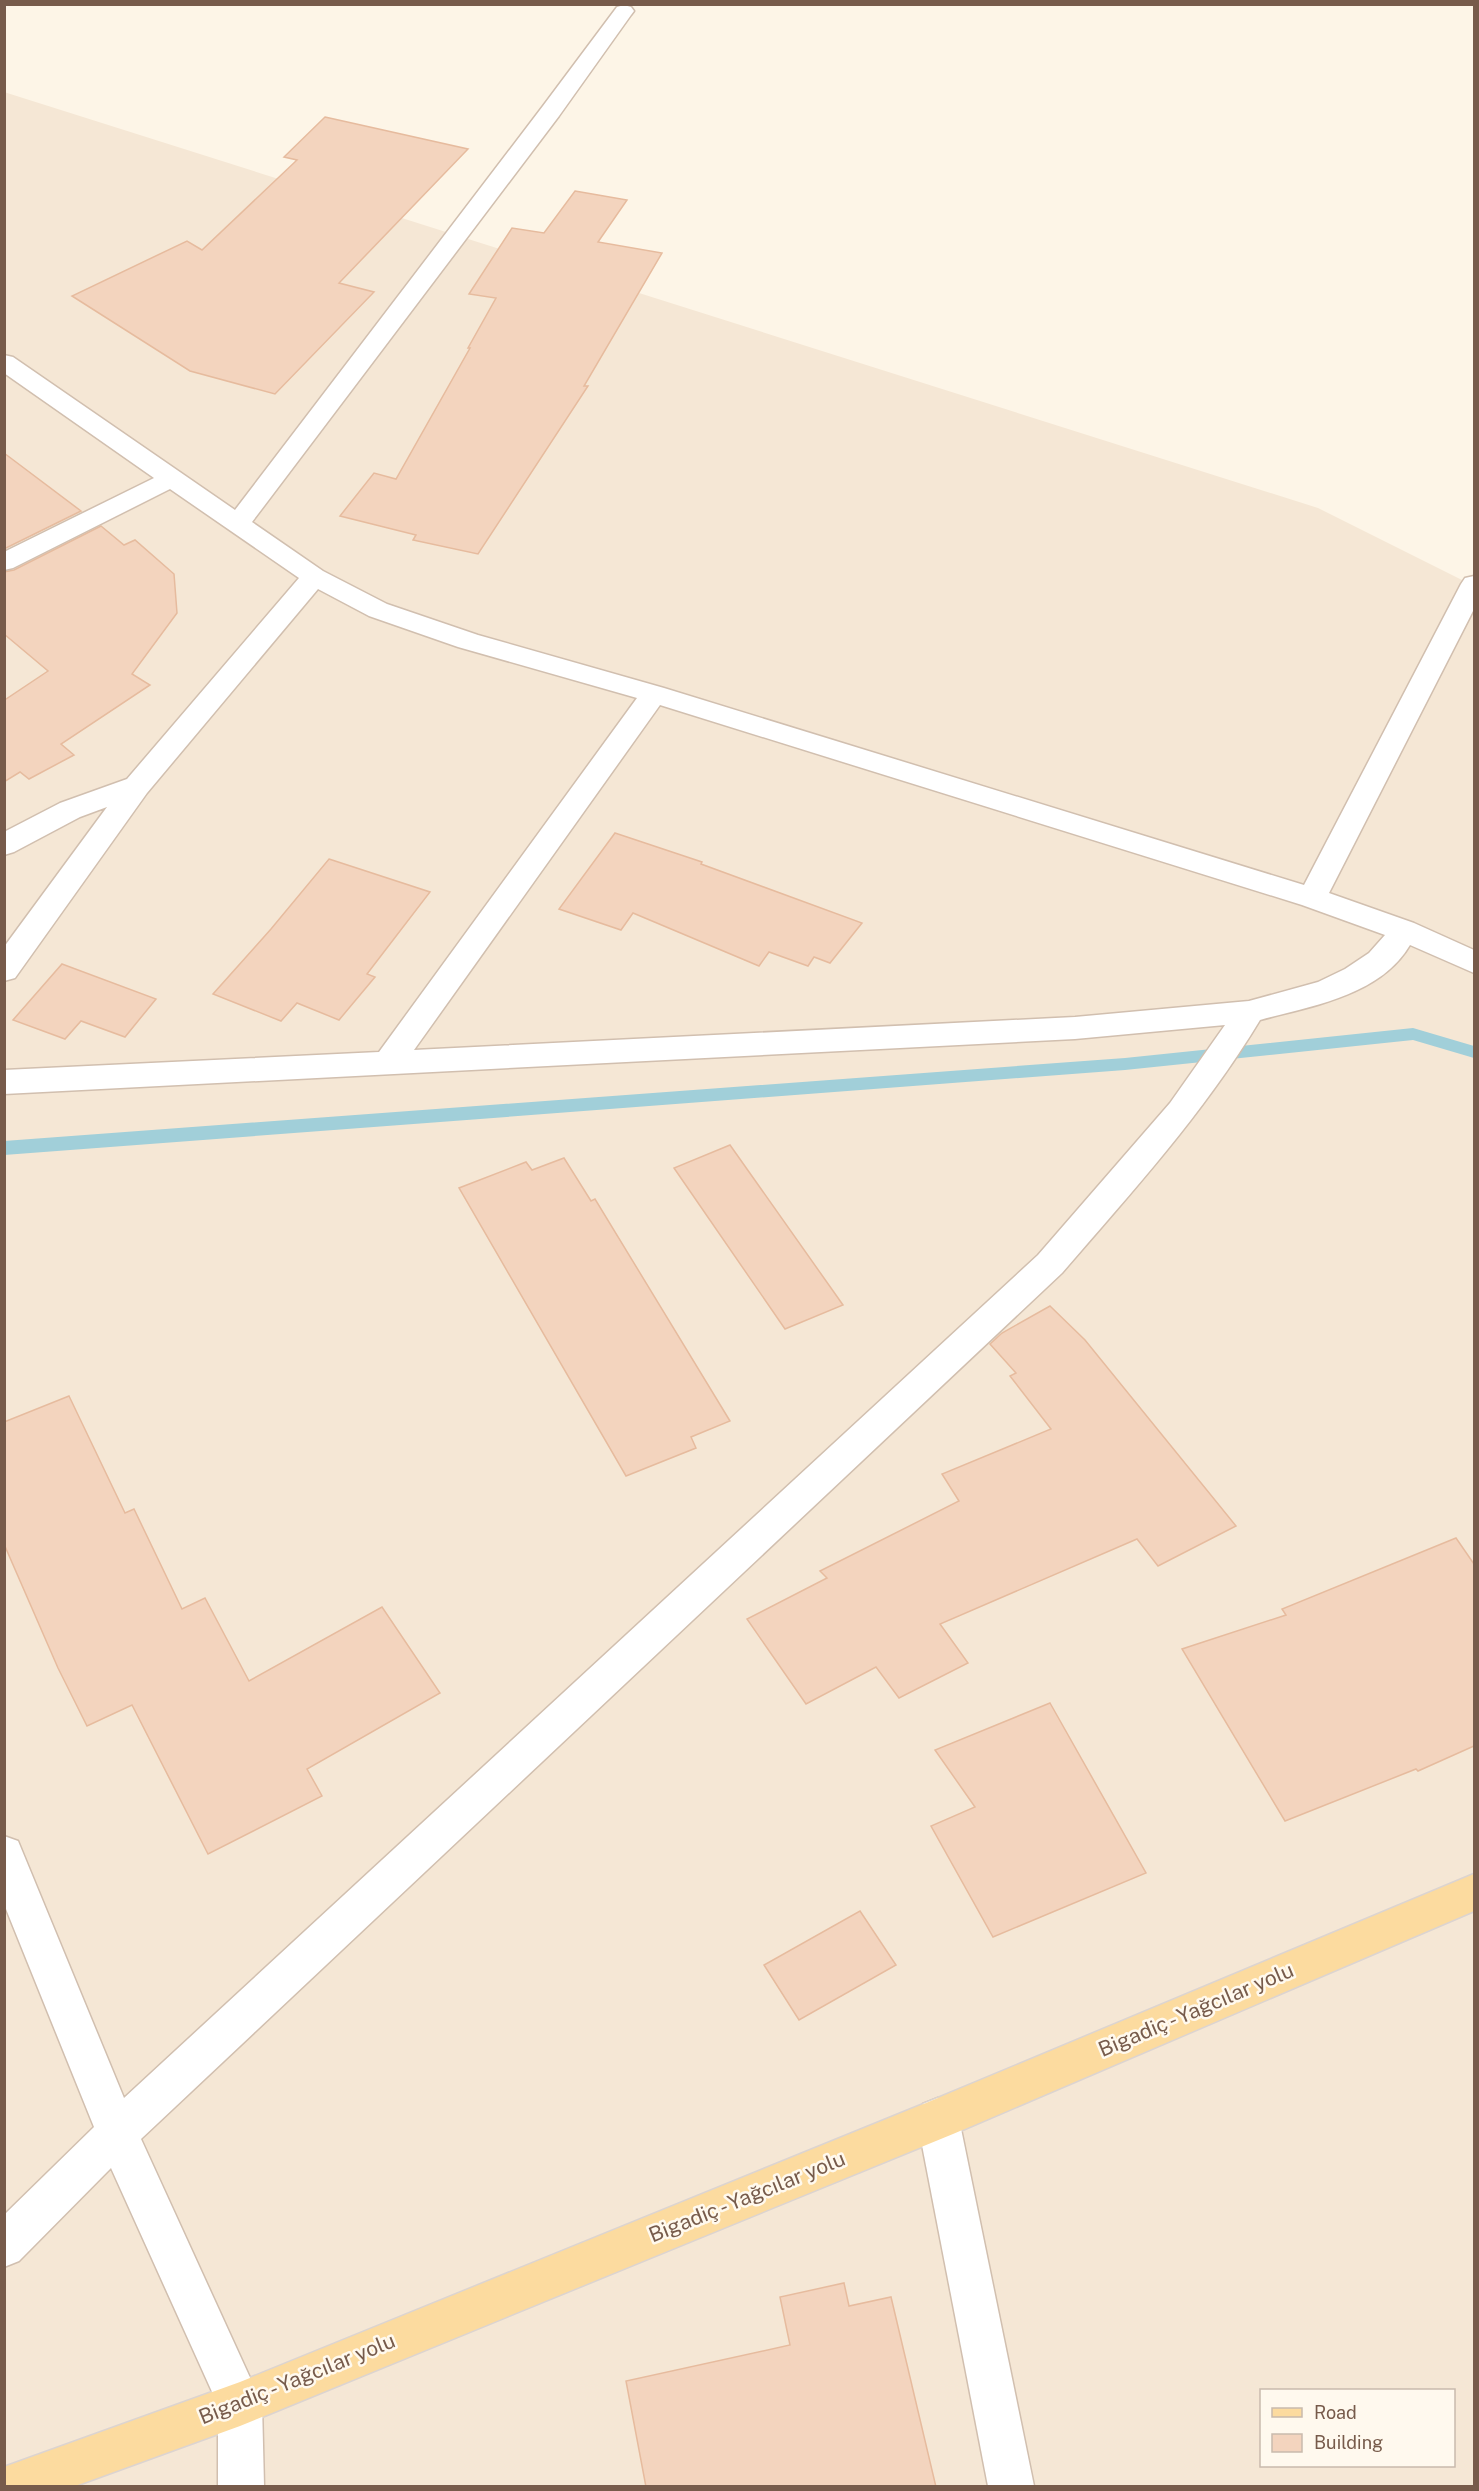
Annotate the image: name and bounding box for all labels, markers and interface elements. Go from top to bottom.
street label: Bigadiç - Yağcılar yolu [1095,1957,1297,2062]
street label: Bigadiç - Yağcılar yolu [645,2146,849,2247]
street label: Bigadiç - Yağcılar yolu [195,2328,399,2429]
legend [1260,2389,1455,2467]
text: Road [1314,2402,1357,2423]
text: Building [1314,2432,1383,2453]

